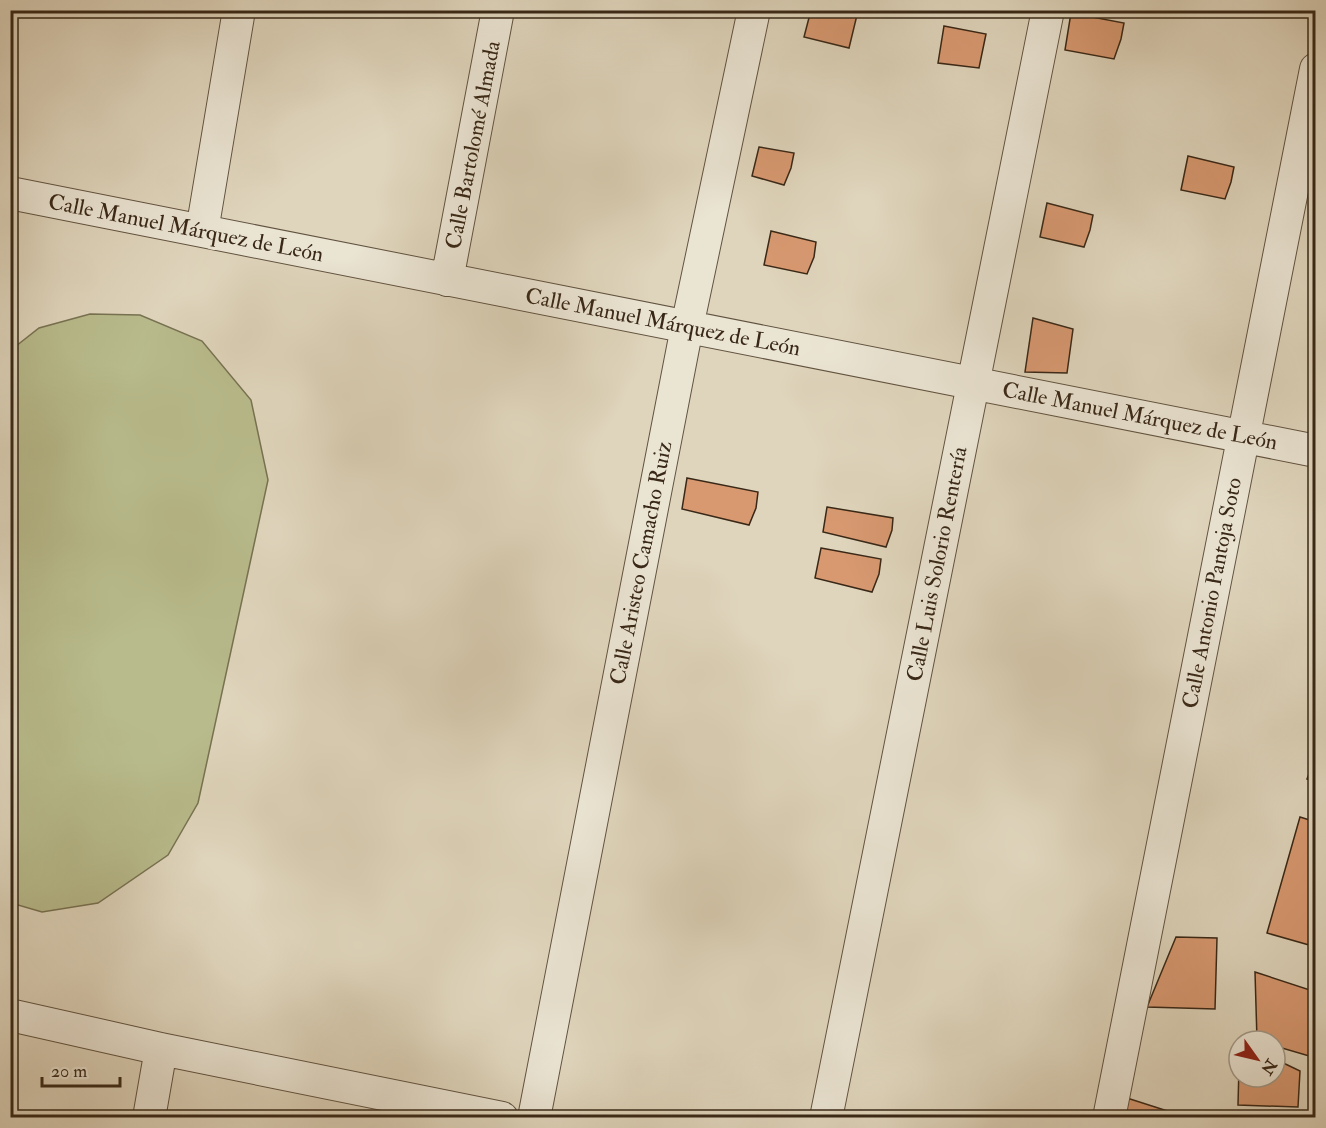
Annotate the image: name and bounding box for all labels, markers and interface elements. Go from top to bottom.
street label: Calle Bartolomé Almada [439,37,507,252]
street label: Calle Manuel Márquez de León [46,188,326,268]
street label: Calle Manuel Márquez de León [523,282,803,362]
street label: Calle Manuel Márquez de León [1000,376,1280,456]
street label: Calle Aristeo Camacho Ruiz [604,439,678,687]
street label: Calle Luis Solorio Rentería [900,443,974,684]
street label: Calle Antonio Pantoja Soto [1176,475,1248,711]
north arrow [1227,1029,1287,1089]
scale bar [42,1050,120,1088]
text: N [1256,1054,1281,1079]
text: 20 m [51,1060,87,1083]

